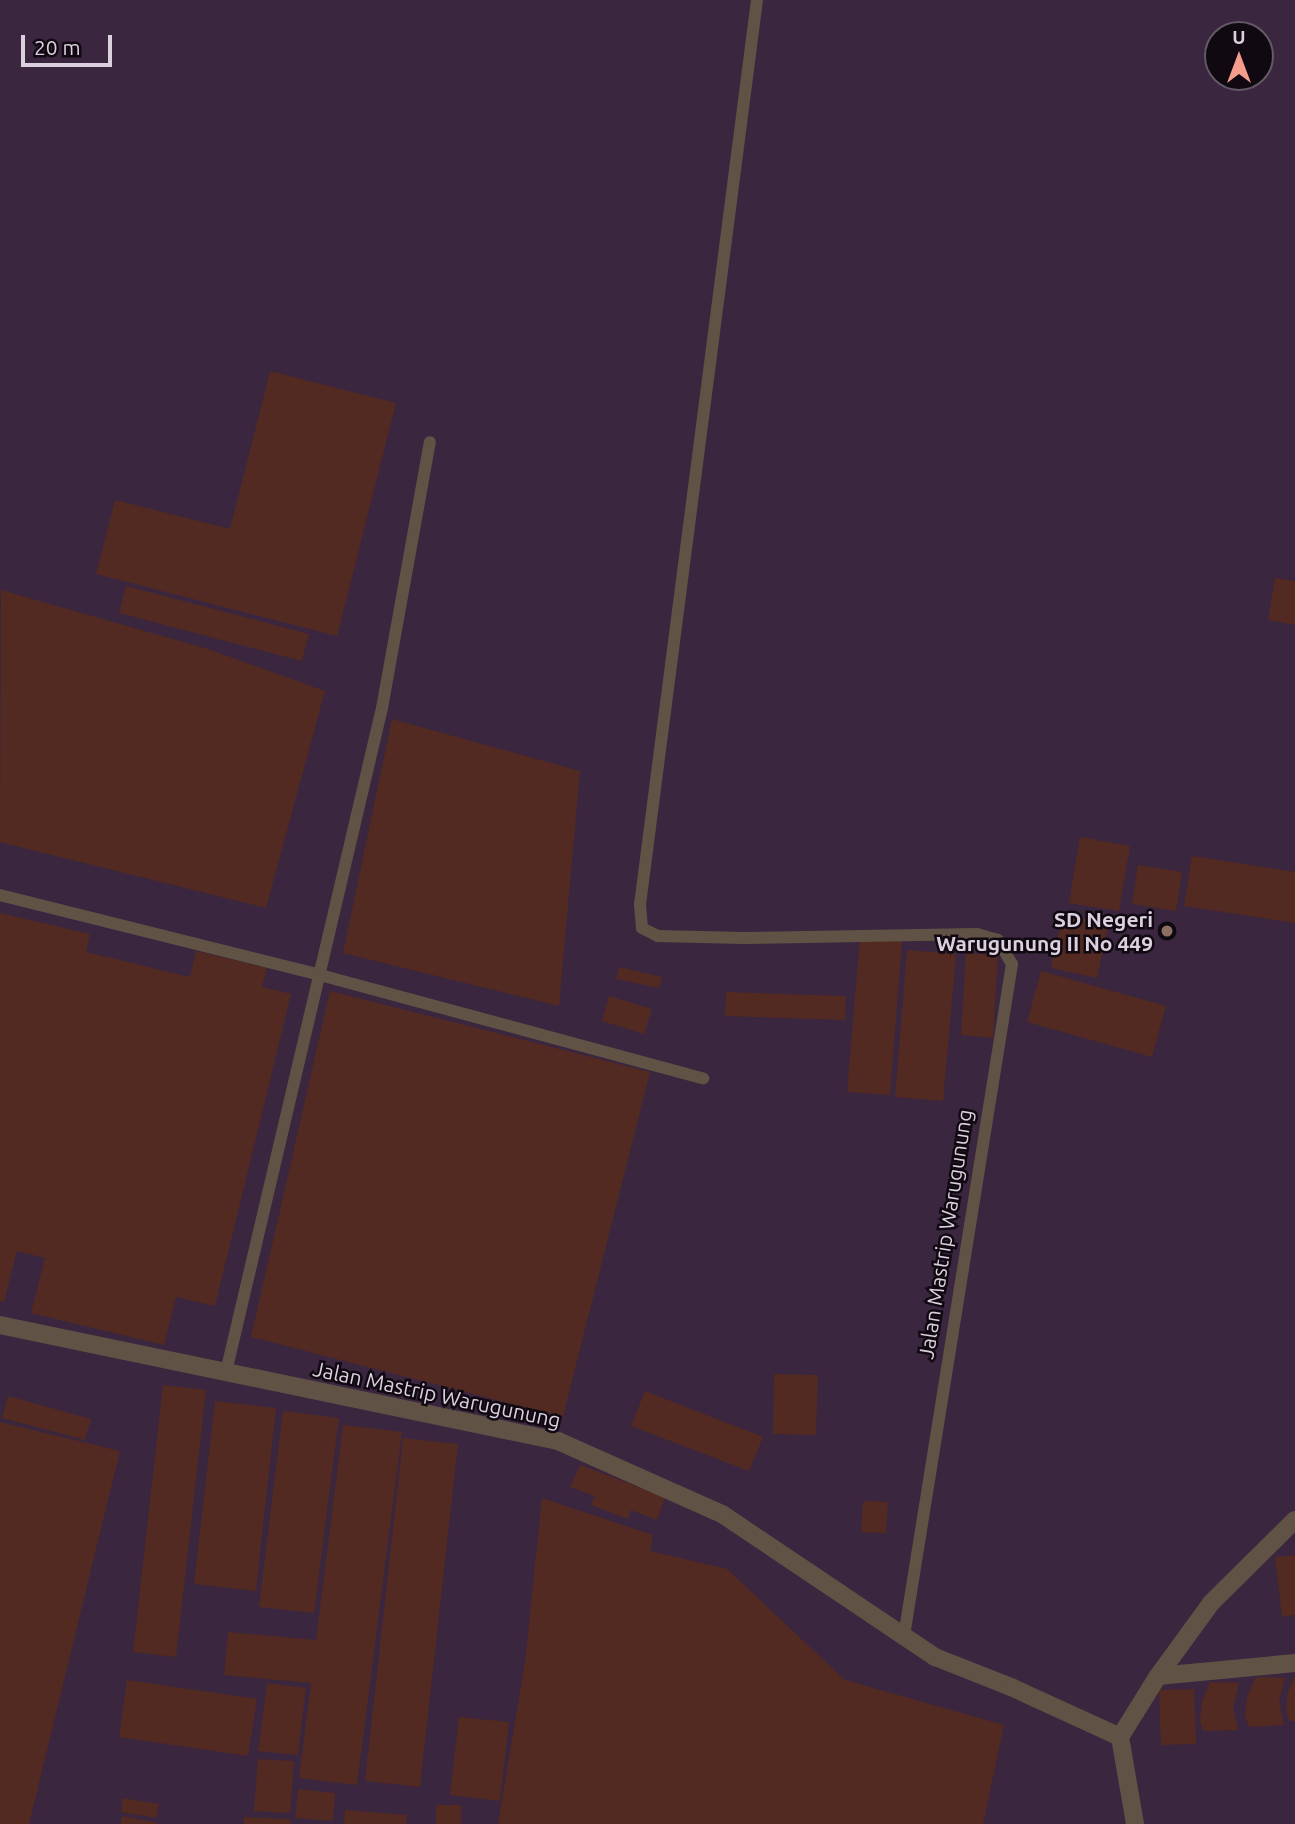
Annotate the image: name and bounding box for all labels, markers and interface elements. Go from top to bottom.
scale bar [24,21,116,65]
north arrow [1204,21,1274,91]
text: U [1232,26,1246,48]
text: 20 m [34,35,81,59]
place label: SD Negeri Warugunung II No 449 [936,906,1153,956]
marker: SD Negeri Warugunung II No 449 [1159,923,1175,939]
street label: Jalan Mastrip Warugunung [913,1107,977,1361]
street label: Jalan Mastrip Warugunung [311,1355,563,1433]

